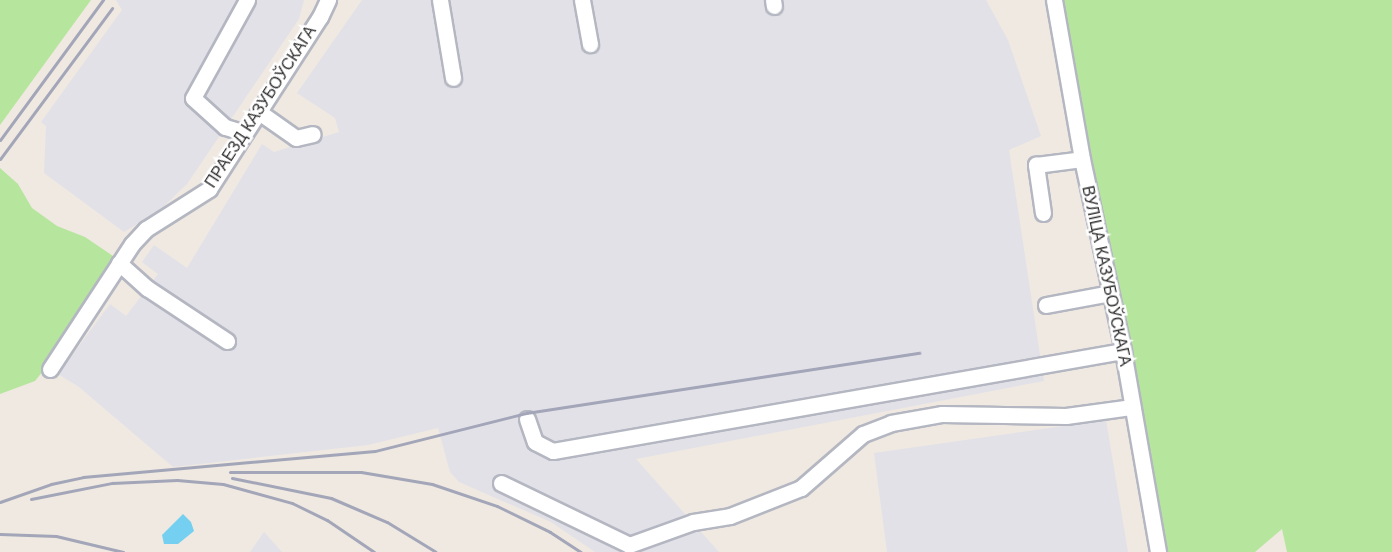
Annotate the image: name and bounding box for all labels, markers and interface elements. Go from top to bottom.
street label: ПРАЕЗД КАЗУБОЎСКАГА [201,22,321,192]
street label: ВУЛІЦА КАЗУБОЎСКАГА [1077,184,1135,368]

